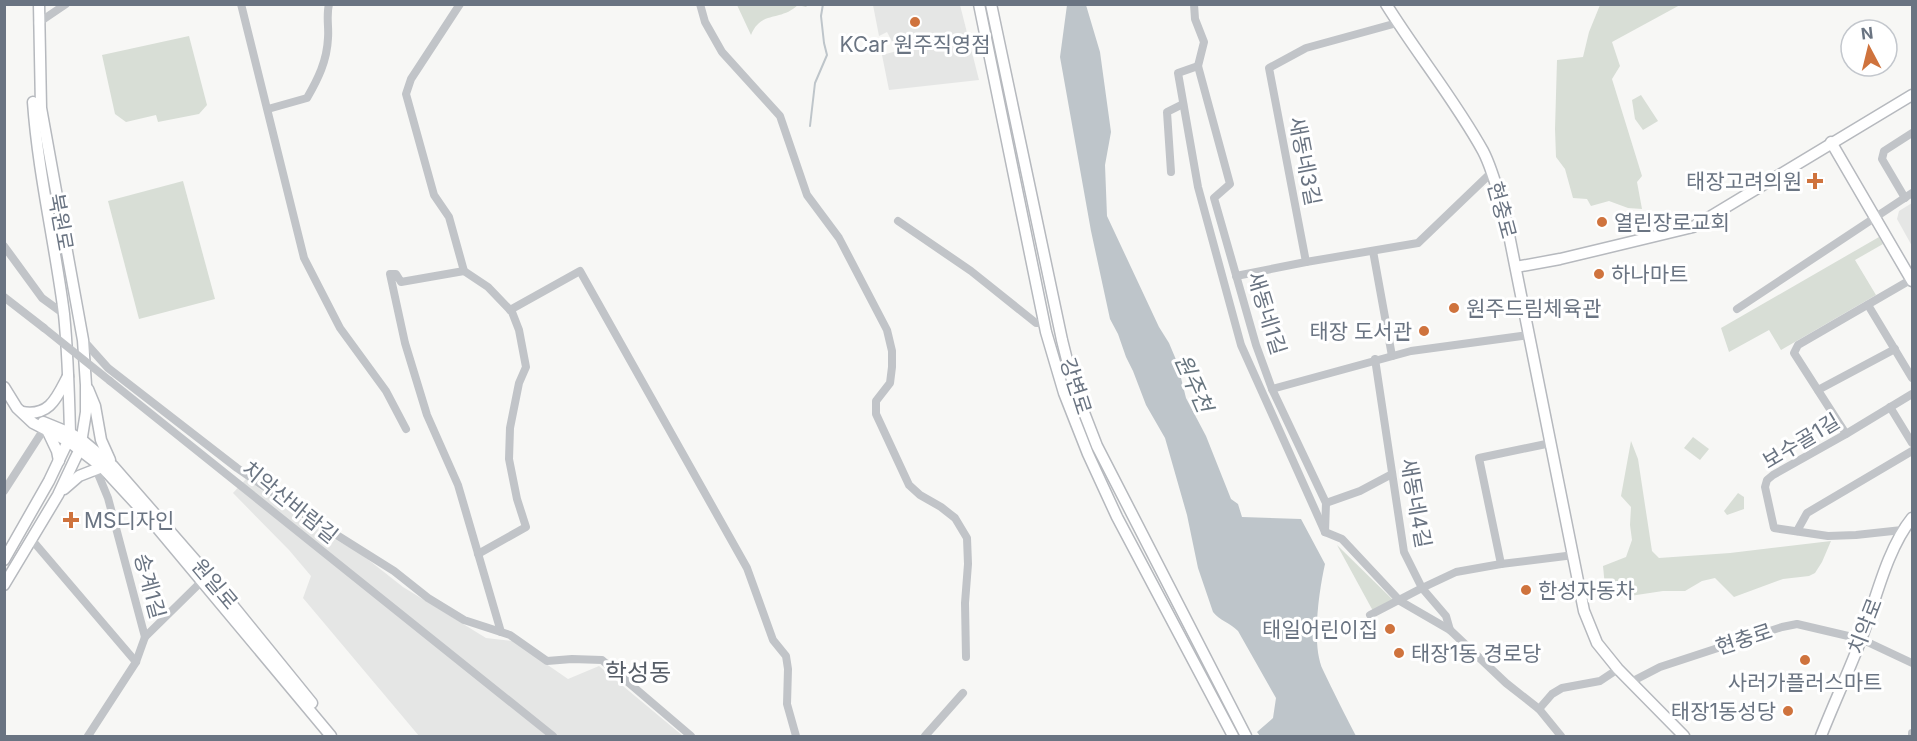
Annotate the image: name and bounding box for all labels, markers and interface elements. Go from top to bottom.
marker: KCar 원주직영점 [908,15,922,29]
north arrow [1839,18,1899,78]
text: N [1860,22,1874,44]
place label: KCar 원주직영점 [840,32,990,57]
street label: 새동네3길 [1284,114,1326,208]
place label: 태장고려의원 [1686,169,1802,194]
marker: 태장고려의원 [1806,172,1824,190]
street label: 현충로 [1482,179,1522,241]
street label: 북원로 [44,191,78,253]
place label: 열린장로교회 [1614,210,1730,235]
marker: 열린장로교회 [1595,215,1609,229]
place label: 하나마트 [1611,262,1688,287]
marker: 하나마트 [1592,267,1606,281]
street label: 새동네1길 [1242,268,1292,358]
place label: 원주드림체육관 [1466,296,1601,321]
marker: 원주드림체육관 [1447,301,1461,315]
place label: 태장 도서관 [1309,319,1412,344]
marker: 태장 도서관 [1417,324,1431,338]
water label: 원주천 [1170,350,1219,419]
street label: 강변로 [1055,355,1097,417]
street label: 보수골1길 [1758,408,1844,474]
street label: 치악산바람길 [237,456,343,548]
street label: 새동네4길 [1396,456,1436,550]
place label: MS디자인 [84,508,174,533]
marker: MS디자인 [62,511,80,529]
street label: 송계1길 [129,551,171,621]
street label: 원일로 [187,554,243,614]
place label: 한성자동차 [1538,578,1635,603]
marker: 한성자동차 [1519,583,1533,597]
street label: 치악로 [1843,594,1887,658]
place label: 태일어린이집 [1262,617,1378,642]
street label: 현충로 [1713,618,1775,660]
marker: 태일어린이집 [1383,622,1397,636]
place label: 태장1동 경로당 [1411,641,1541,666]
marker: 태장1동 경로당 [1392,646,1406,660]
marker: 사러가플러스마트 [1798,653,1812,667]
district label: 학성동 [605,658,671,687]
place label: 사러가플러스마트 [1728,670,1882,695]
place label: 태장1동성당 [1671,699,1776,724]
marker: 태장1동성당 [1781,704,1795,718]

